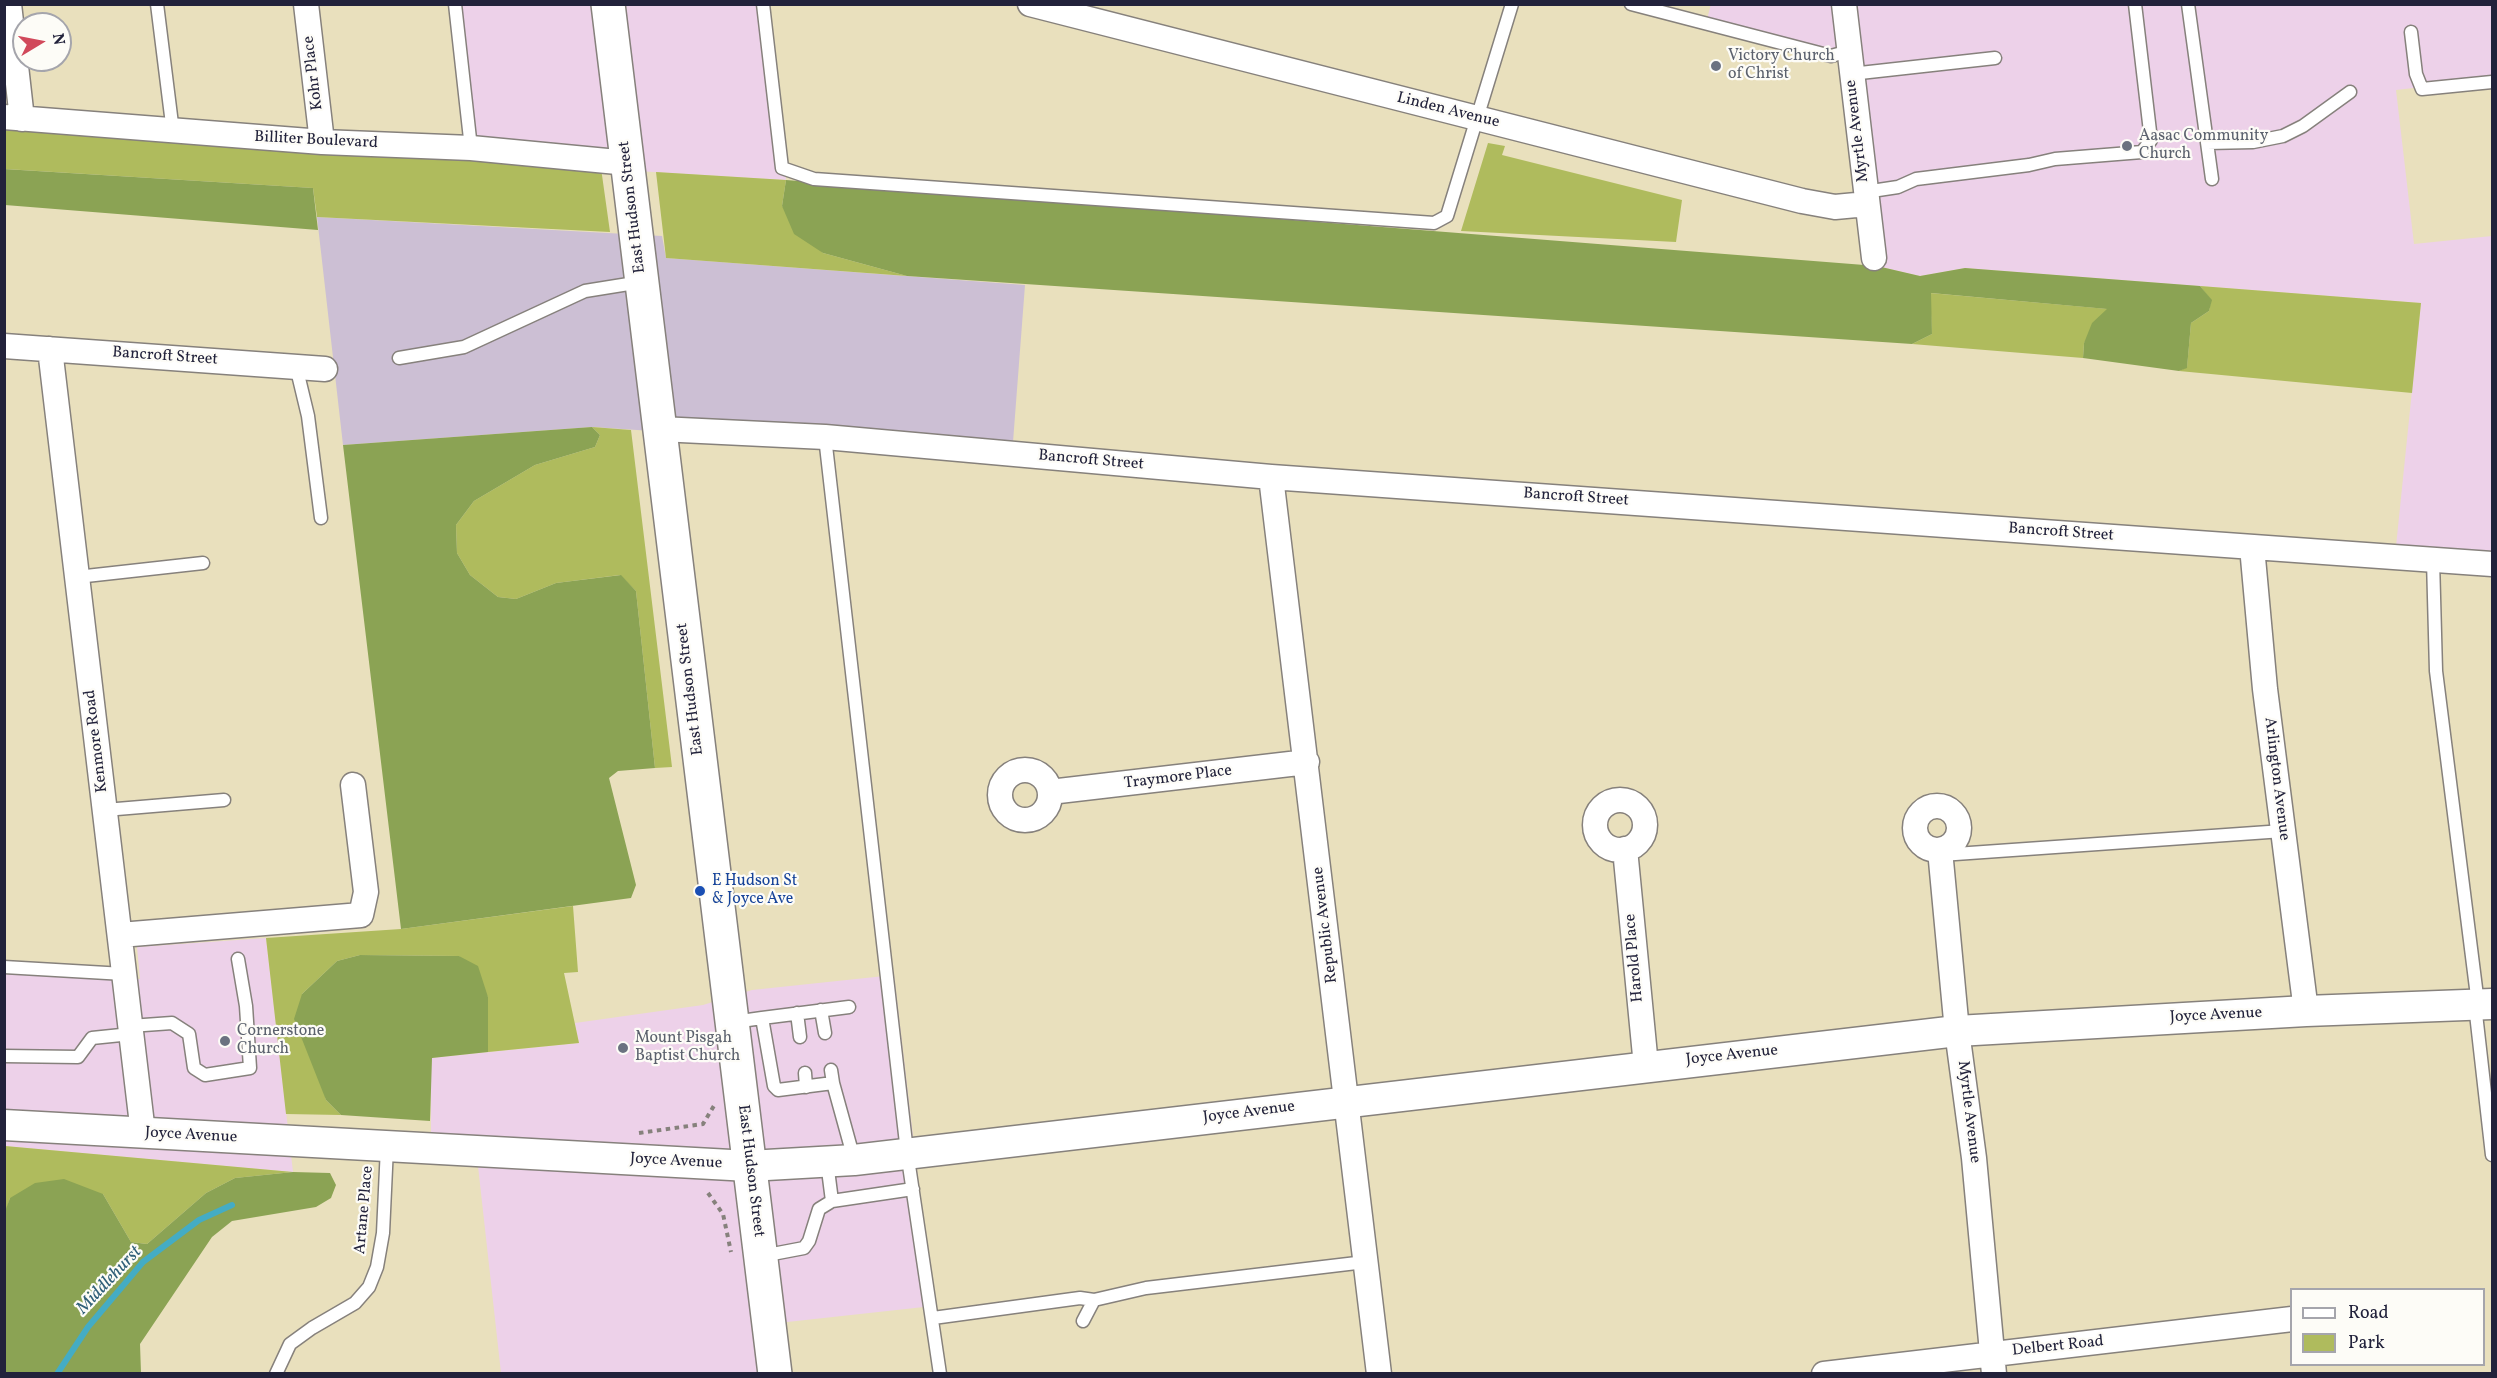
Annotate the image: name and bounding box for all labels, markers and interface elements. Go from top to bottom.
north arrow [12,12,72,72]
text: N [46,32,70,47]
street label: Kohr Place [300,35,328,111]
place label: Victory Church of Christ [1728,47,1835,85]
marker: Victory Church of Christ [1709,59,1723,73]
street label: Myrtle Avenue [1842,79,1874,183]
street label: Linden Avenue [1395,89,1501,133]
place label: Aasac Community Church [2139,127,2268,165]
street label: Billiter Boulevard [254,128,378,154]
marker: Aasac Community Church [2120,139,2134,153]
street label: East Hudson Street [615,140,651,274]
street label: Bancroft Street [111,344,219,370]
street label: Bancroft Street [1037,447,1145,475]
street label: Bancroft Street [1522,485,1630,511]
street label: Bancroft Street [2007,520,2115,546]
street label: East Hudson Street [673,622,709,756]
street label: Kenmore Road [81,688,113,794]
street label: Arlington Avenue [2259,716,2293,842]
street label: Traymore Place [1123,762,1233,794]
street label: Republic Avenue [1309,866,1343,984]
place label: E Hudson St & Joyce Ave [712,872,797,910]
marker: E Hudson St & Joyce Ave [693,884,707,898]
street label: Harold Place [1622,913,1648,1003]
street label: Joyce Avenue [2169,1004,2263,1028]
place label: Cornerstone Church [237,1022,324,1060]
place label: Mount Pisgah Baptist Church [635,1029,740,1067]
marker: Cornerstone Church [218,1034,232,1048]
marker: Mount Pisgah Baptist Church [616,1041,630,1055]
street label: Joyce Avenue [1685,1042,1779,1070]
street label: Myrtle Avenue [1952,1060,1984,1164]
street label: Joyce Avenue [1202,1098,1296,1128]
street label: East Hudson Street [732,1104,768,1238]
street label: Joyce Avenue [144,1124,238,1148]
street label: Joyce Avenue [629,1150,723,1174]
street label: Artane Place [352,1165,378,1255]
water label: Middlehurst [73,1242,147,1320]
legend [2290,1288,2485,1366]
text: Road [2348,1301,2389,1326]
text: Park [2348,1331,2385,1356]
street label: Delbert Road [2011,1333,2105,1361]

